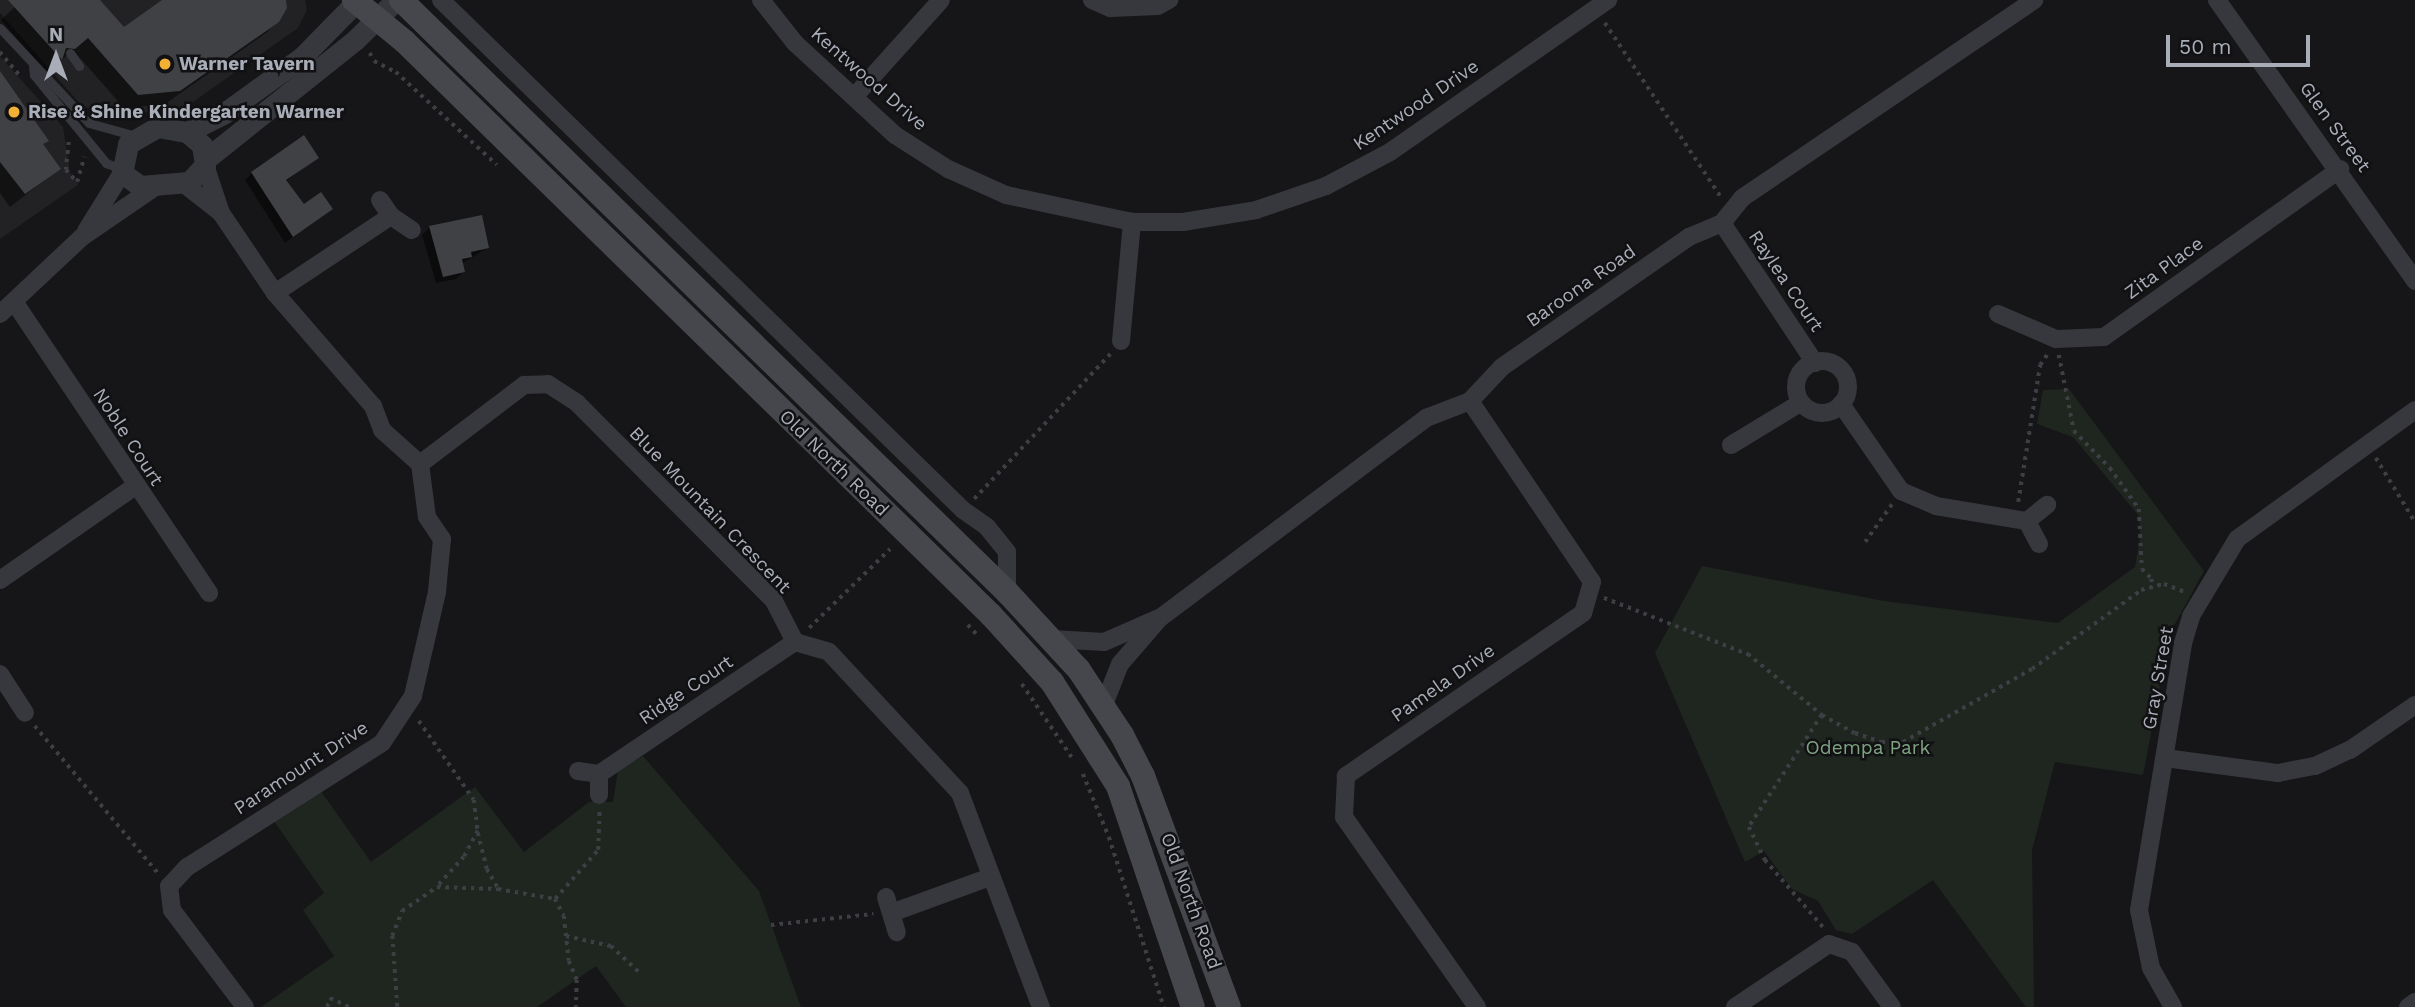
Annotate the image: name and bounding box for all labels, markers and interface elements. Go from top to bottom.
north arrow [21,21,91,91]
scale bar [2170,21,2314,65]
street label: Kentwood Drive [806,22,932,136]
text: N [49,23,63,46]
text: 50 m [2179,34,2231,59]
place label: Warner Tavern [179,53,315,75]
street label: Kentwood Drive [1349,55,1483,155]
marker: Warner Tavern [157,56,173,72]
street label: Glen Street [2295,77,2375,177]
place label: Rise & Shine Kindergarten Warner [28,101,344,123]
marker: Rise & Shine Kindergarten Warner [6,104,22,120]
street label: Raylea Court [1744,226,1828,336]
street label: Zita Place [2120,232,2208,304]
street label: Baroona Road [1522,240,1640,332]
street label: Noble Court [88,384,168,490]
street label: Old North Road [775,405,893,521]
street label: Blue Mountain Crescent [624,422,796,598]
street label: Gray Street [2138,624,2178,732]
street label: Pamela Drive [1387,639,1499,727]
street label: Ridge Court [635,650,737,730]
street label: Paramount Drive [230,716,372,820]
park label: Odempa Park [1805,737,1931,759]
street label: Old North Road [1156,830,1226,972]

